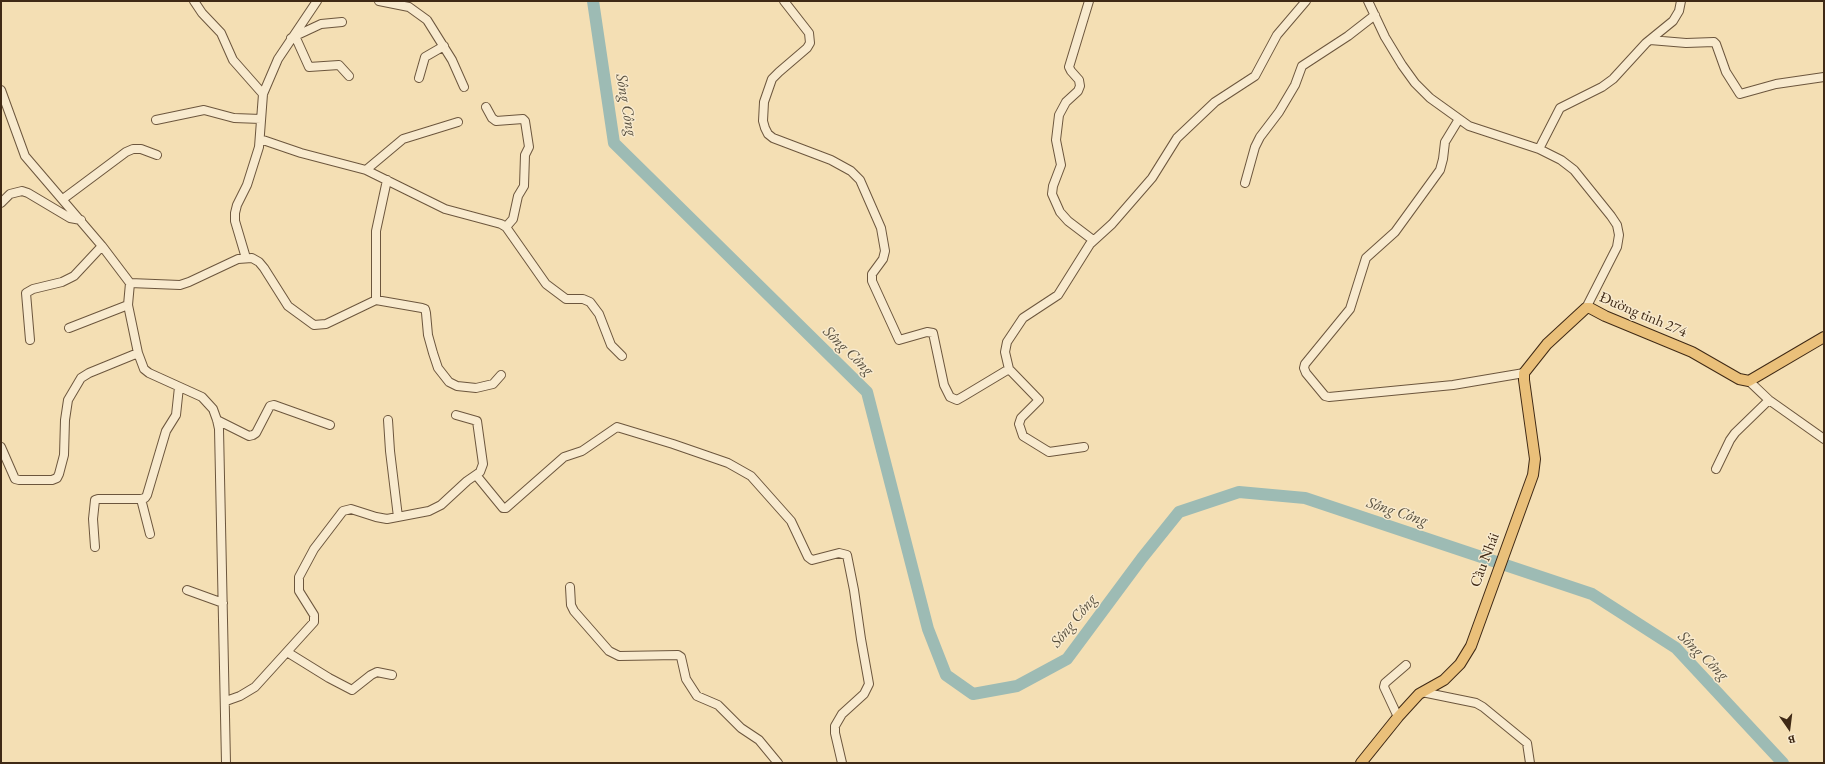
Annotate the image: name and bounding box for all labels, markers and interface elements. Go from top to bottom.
water label: Sông Công [611,72,641,138]
street label: Đường tỉnh 274 [1597,288,1689,342]
water label: Sông Công [819,322,877,380]
water label: Sông Công [1364,493,1430,531]
street label: Cầu Nhái [1466,530,1504,590]
water label: Sông Công [1047,590,1101,652]
water label: Sông Công [1674,627,1732,685]
north arrow [1769,708,1809,748]
text: B [1787,732,1797,747]

